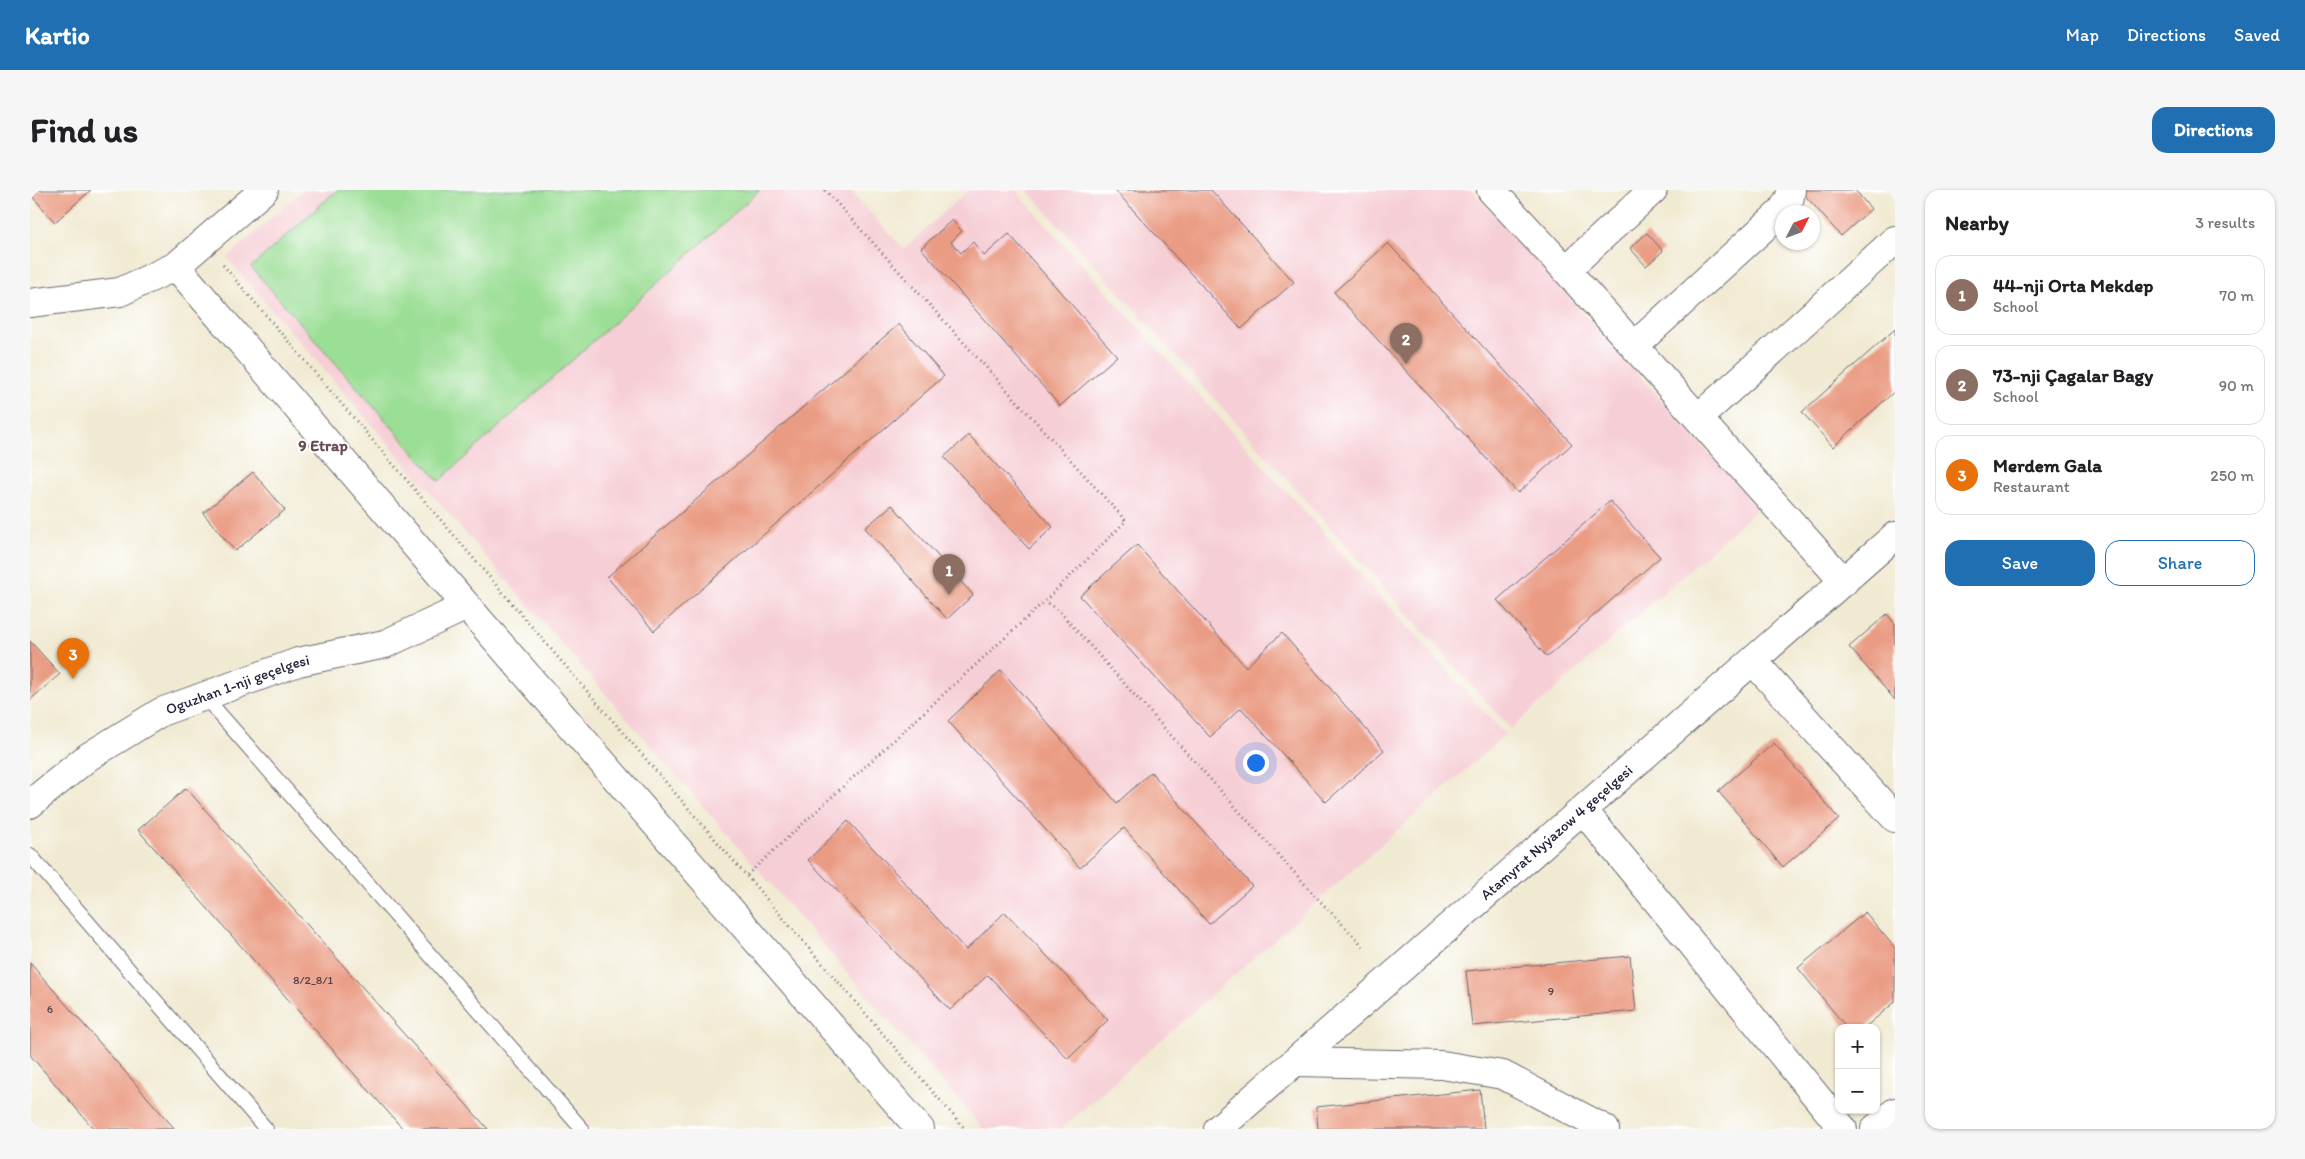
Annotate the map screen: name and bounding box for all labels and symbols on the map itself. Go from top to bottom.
north arrow [1775,205,1820,250]
pin: 2 [1390,323,1422,364]
district label: 9 Etrap [298,436,348,456]
pin: 1 [933,554,965,595]
pin: 3 [57,638,89,679]
street label: Oguzhan 1-nji geçelgesi [163,651,311,718]
your location [1243,750,1269,776]
street label: Atamyrat Nyýazow 4 geçelgesi [1477,761,1636,904]
house number: 8/2_8/1 [293,973,333,987]
house number: 9 [1548,984,1554,998]
house number: 6 [47,1002,53,1016]

